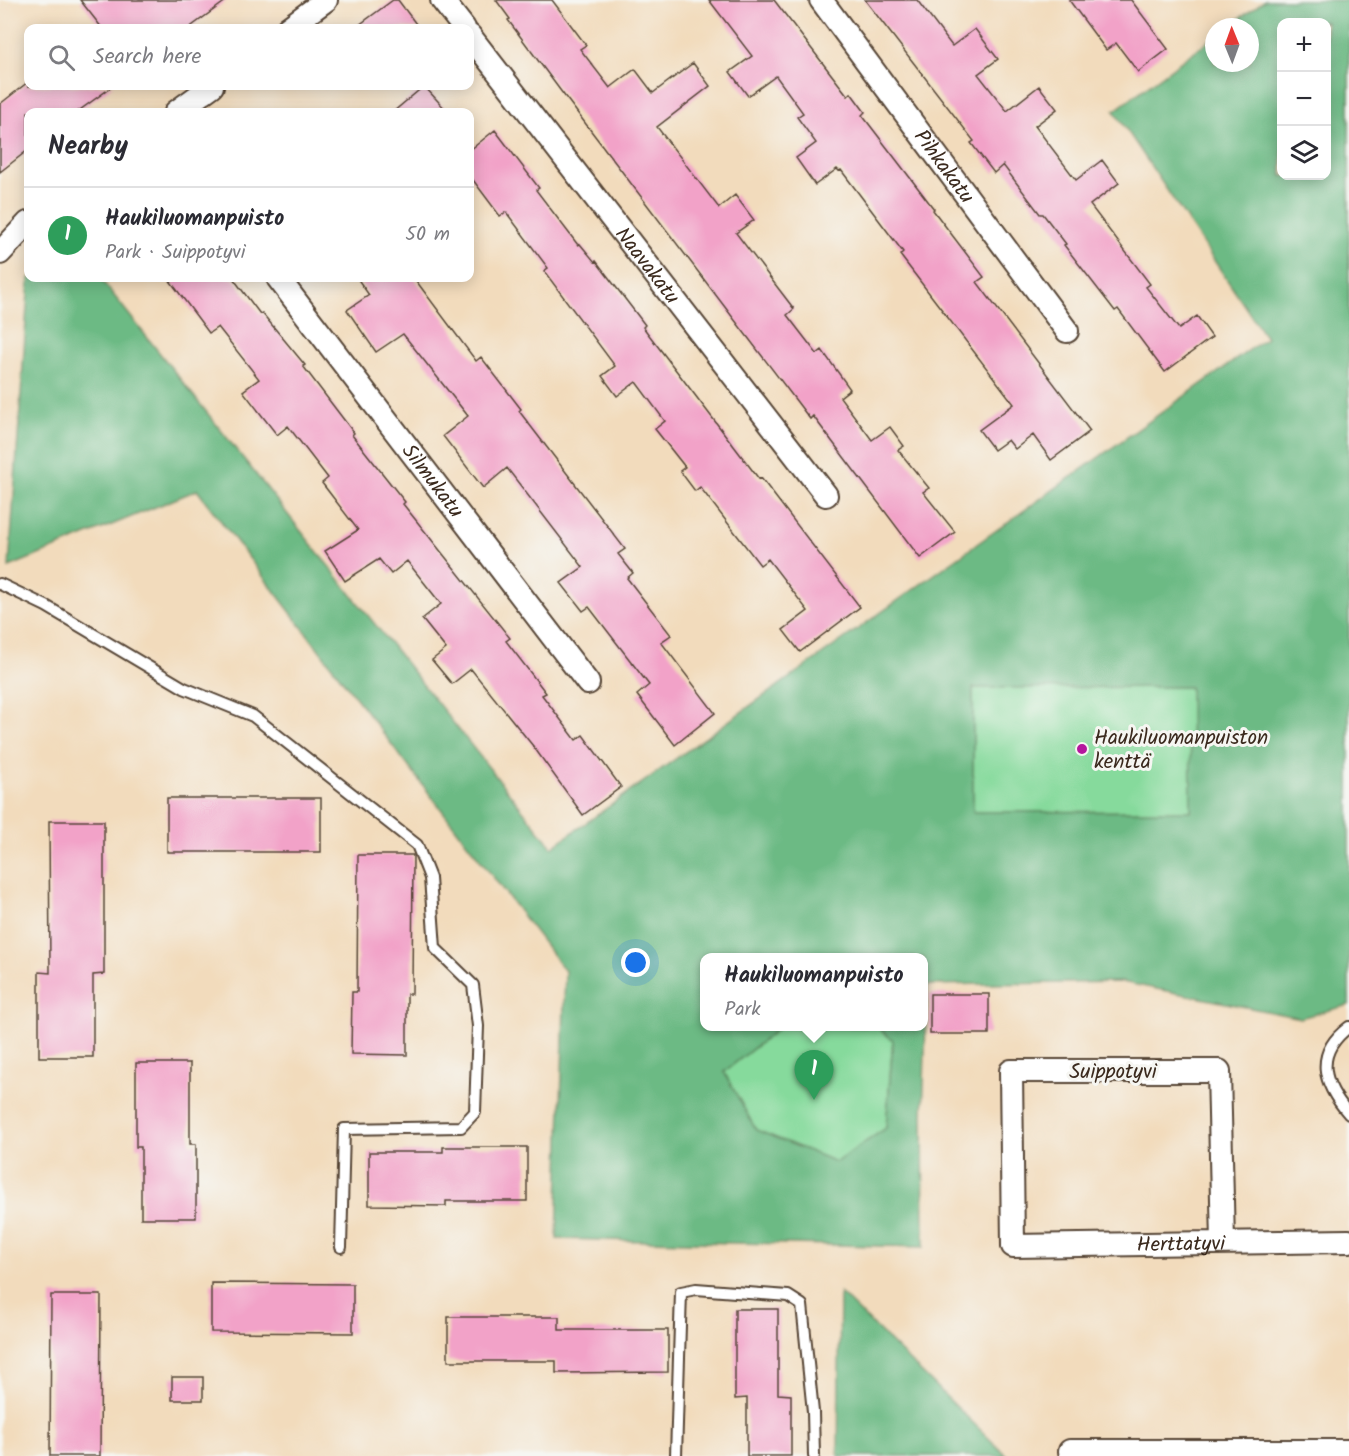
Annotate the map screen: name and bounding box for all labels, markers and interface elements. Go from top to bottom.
north arrow [1205,18,1259,72]
map controls [1277,18,1331,180]
button: + [1277,18,1331,72]
search box [24,24,474,90]
text: Search here [93,40,201,75]
icon: search [45,41,78,74]
button: − [1277,72,1331,126]
street label: Pihkakatu [905,123,982,211]
text: Nearby [48,126,128,168]
button: layers [1277,126,1331,180]
text: Haukiluomanpuisto [105,202,284,237]
text: 1 [64,219,71,251]
text: 50 m [405,219,450,251]
street label: Naavakatu [606,220,687,312]
text: Park · Suippotyvi [105,237,246,269]
street label: Silmukatu [393,437,471,526]
place label: Haukiluomanpuiston kenttä [1094,722,1268,779]
marker: Haukiluomanpuiston kenttä [1075,742,1089,756]
your location [621,948,650,977]
popup [700,953,928,1031]
text: Haukiluomanpuisto [724,959,904,994]
text: Park [724,994,761,1026]
pin: 1 [794,1050,834,1100]
street label: Suippotyvi [1069,1056,1158,1089]
street label: Herttatyvi [1136,1228,1226,1262]

